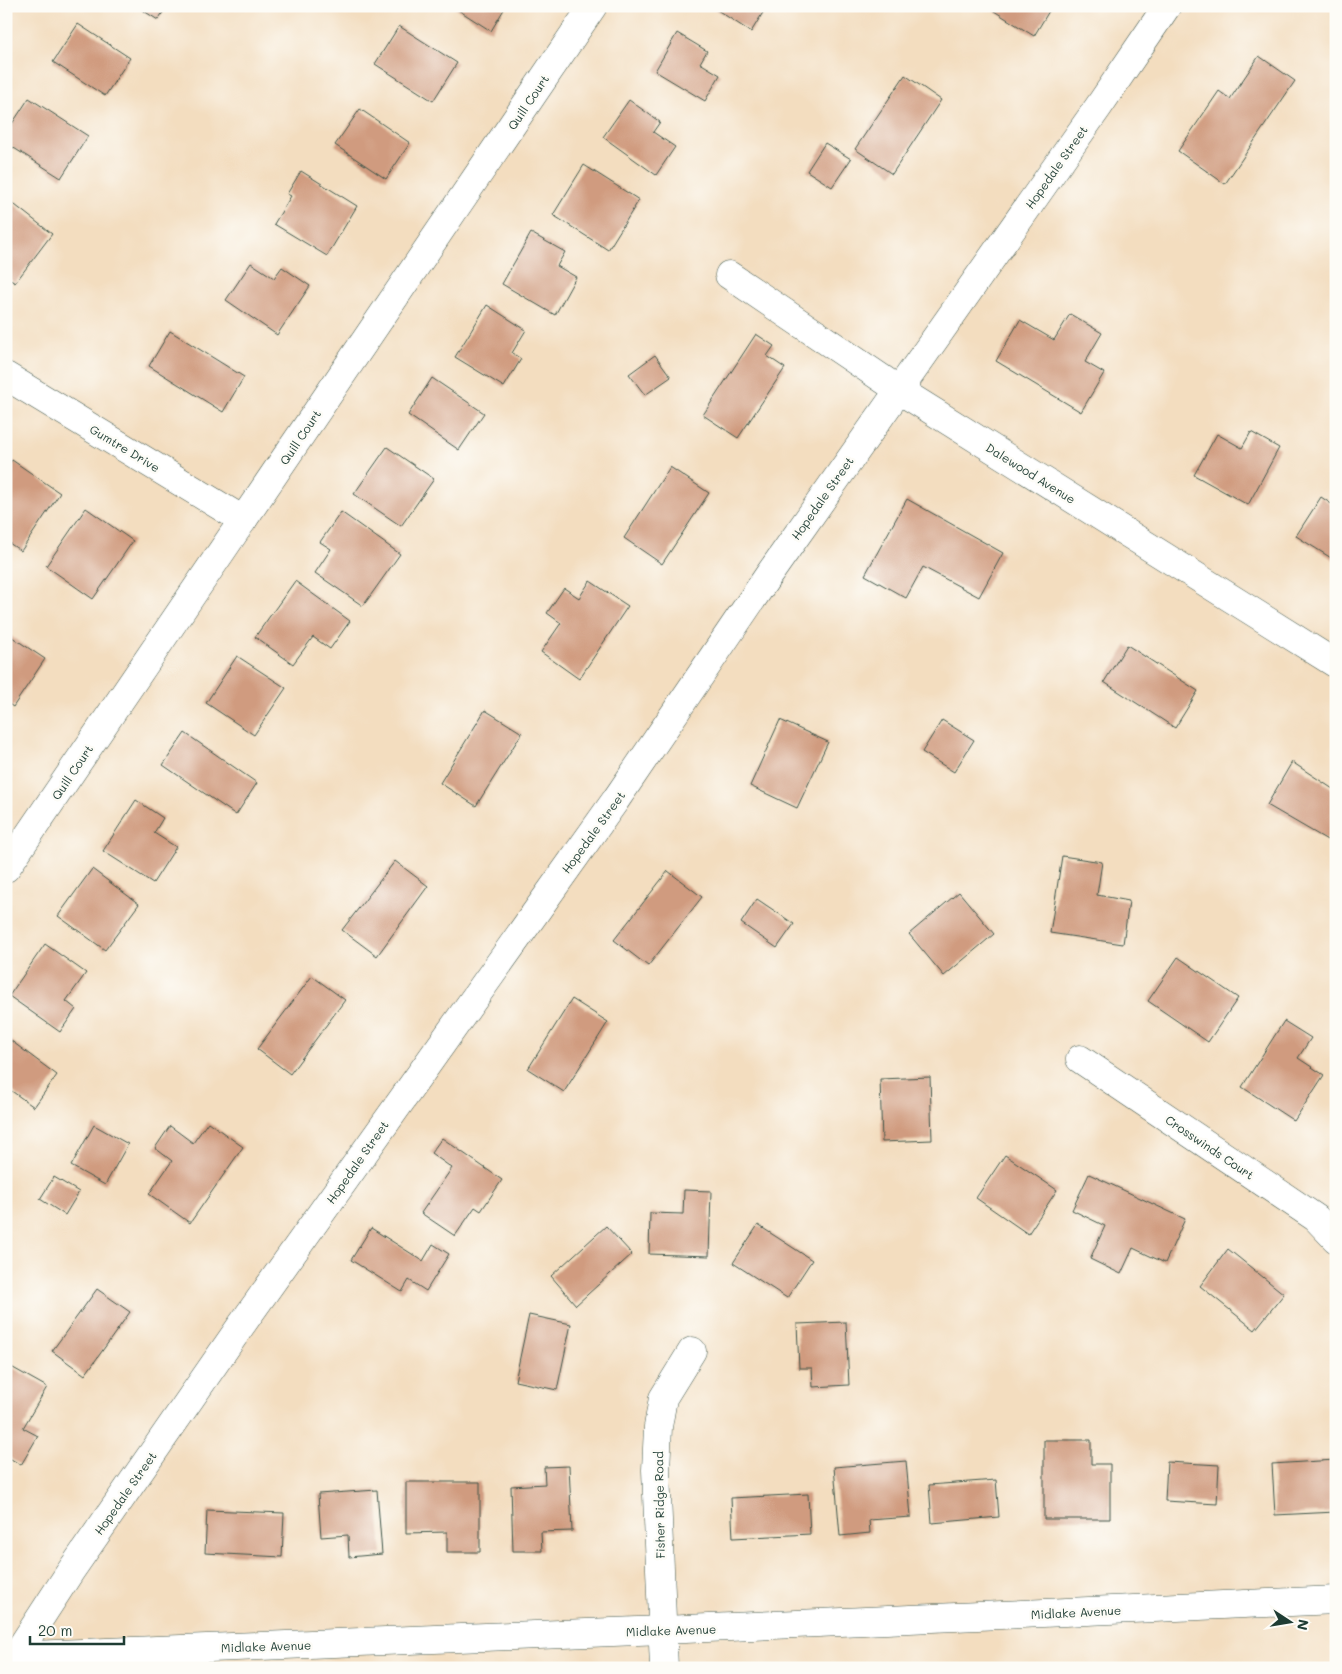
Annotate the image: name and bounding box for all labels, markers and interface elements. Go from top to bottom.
street label: Quill Court [504,71,552,133]
street label: Hopedale Street [1021,122,1091,212]
street label: Quill Court [276,406,324,468]
street label: Gumtre Drive [87,421,163,475]
street label: Dalewood Avenue [983,439,1079,507]
street label: Hopedale Street [787,453,857,543]
street label: Quill Court [48,741,96,803]
street label: Hopedale Street [558,788,628,876]
street label: Crosswinds Court [1162,1111,1258,1183]
street label: Hopedale Street [322,1117,392,1207]
street label: Hopedale Street [90,1448,160,1538]
street label: Fisher Ridge Road [650,1451,668,1559]
north arrow [1264,1596,1314,1646]
street label: Midlake Avenue [1030,1602,1122,1622]
scale bar [30,1614,124,1646]
text: N [1293,1618,1314,1632]
text: 20 m [38,1620,72,1640]
street label: Midlake Avenue [625,1620,717,1640]
street label: Midlake Avenue [220,1636,312,1656]

